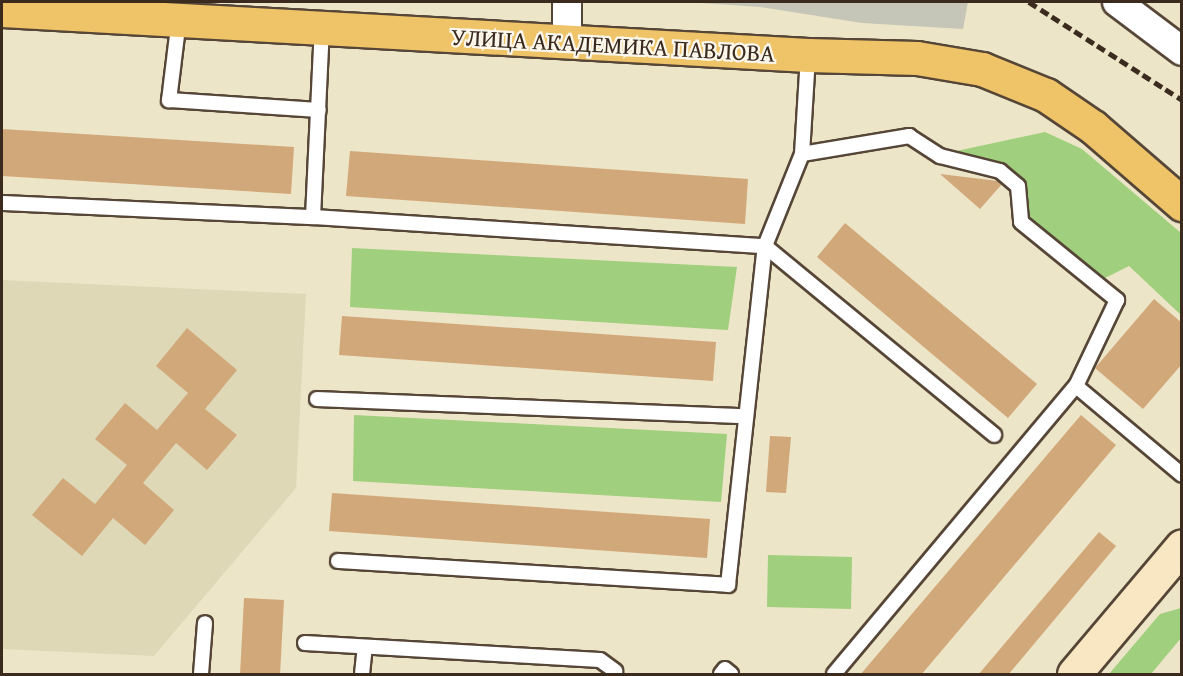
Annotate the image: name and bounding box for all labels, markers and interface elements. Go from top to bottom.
street label: УЛИЦА АКАДЕМИКА ПАВЛОВА [451,22,775,68]

